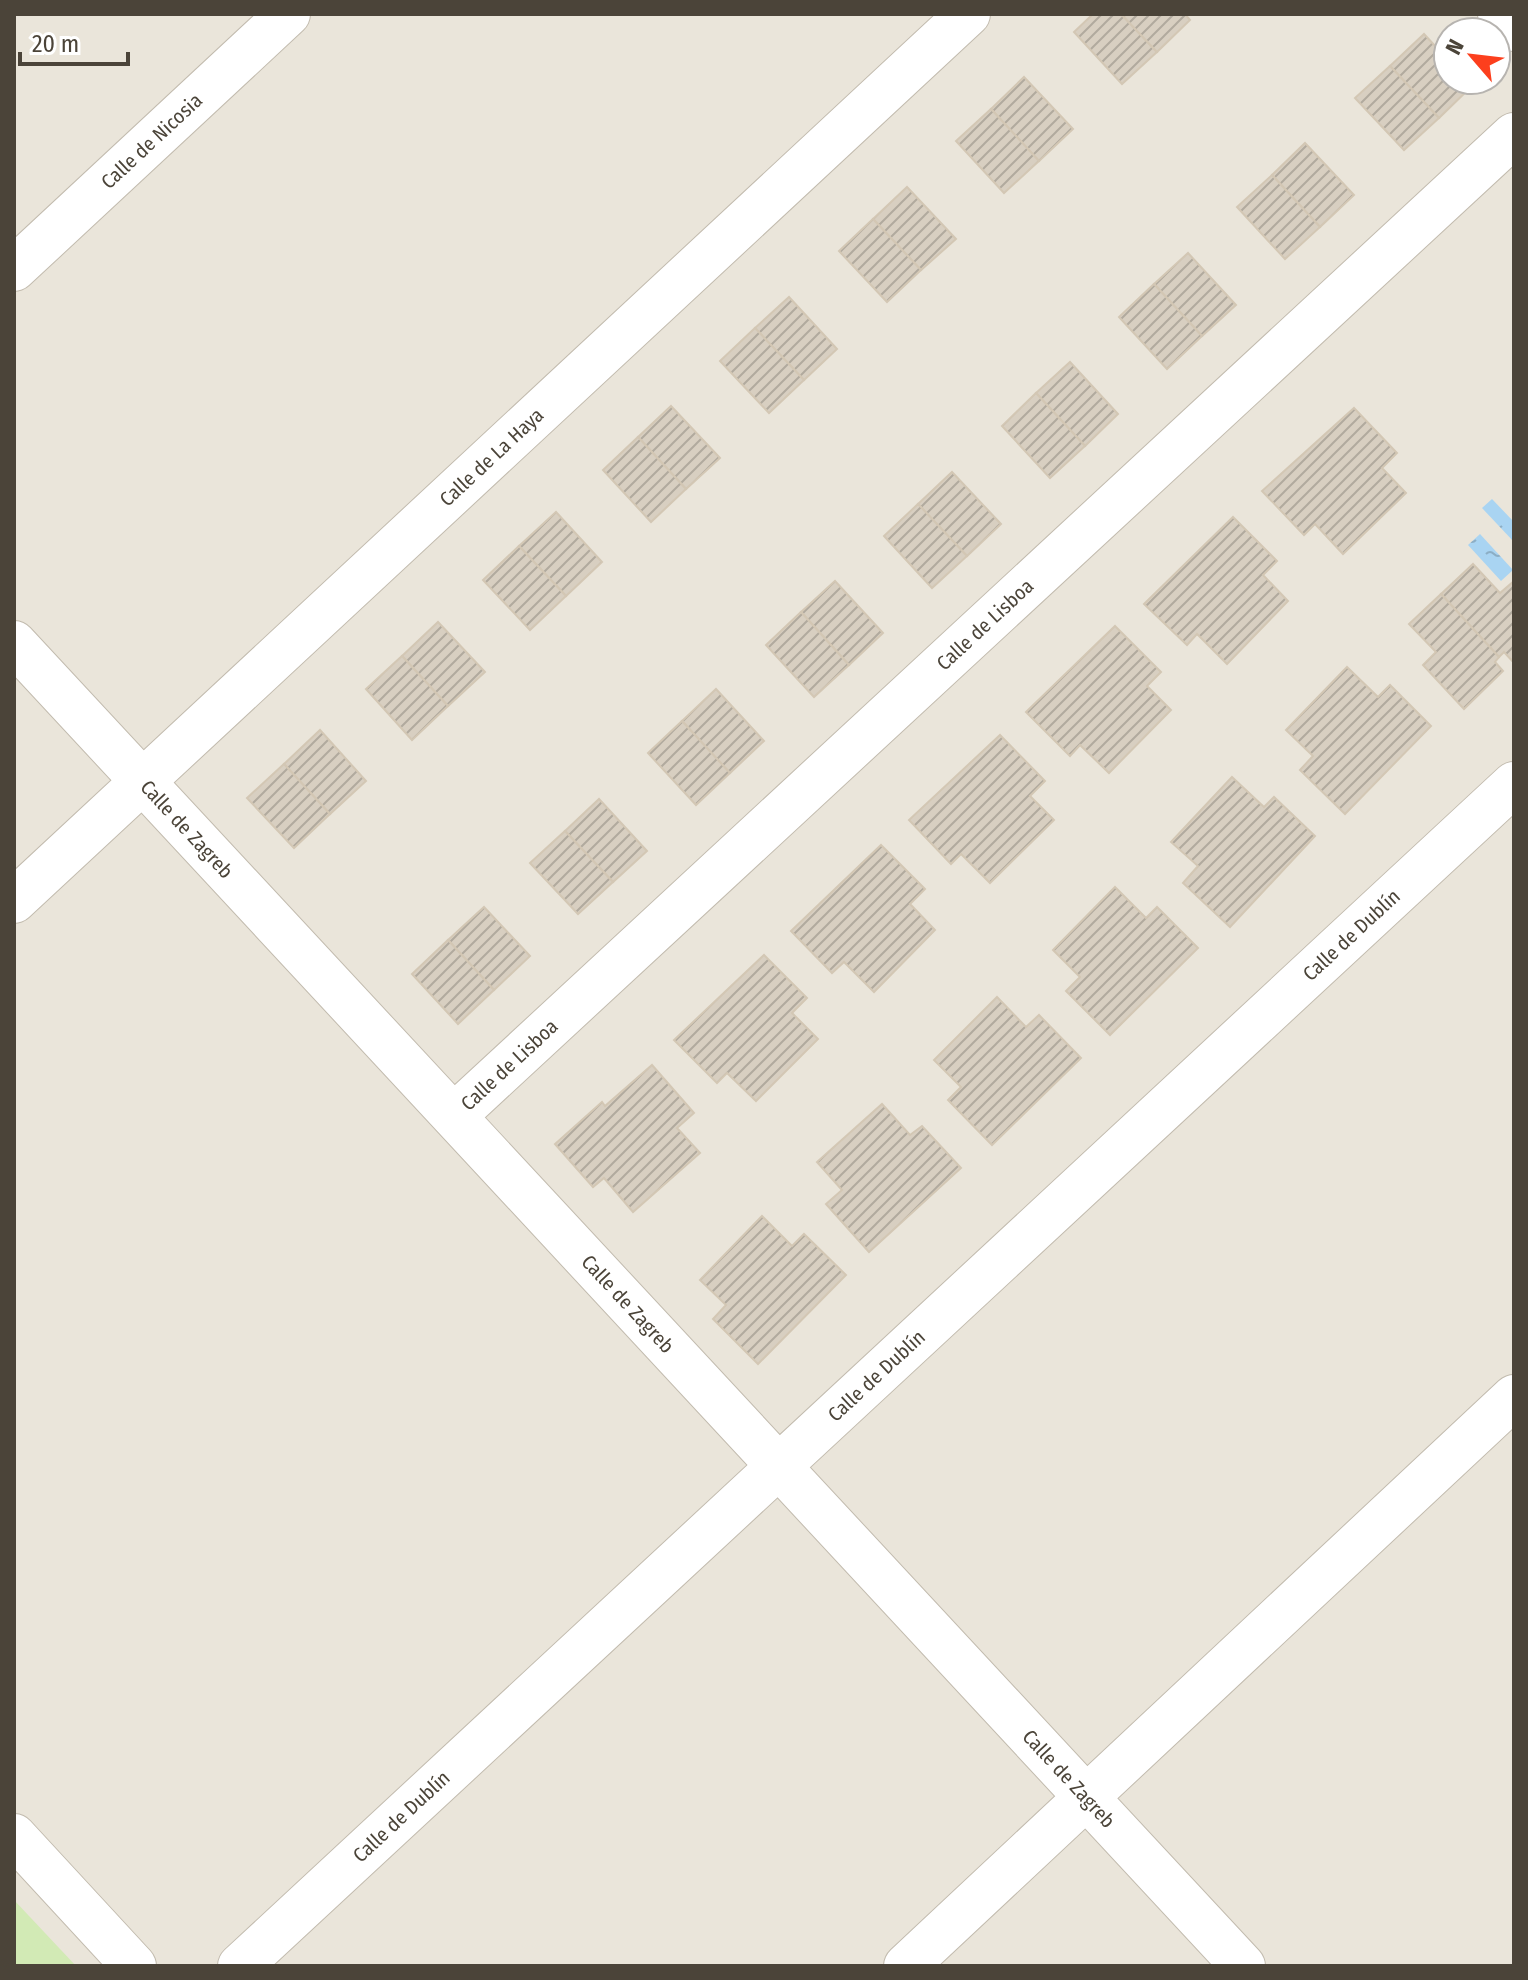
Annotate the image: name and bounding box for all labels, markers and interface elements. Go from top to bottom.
scale bar [20,16,128,66]
north arrow [1432,16,1512,96]
text: 20 m [32,30,79,58]
text: N [1440,35,1470,59]
street label: Calle de Nicosia [96,88,207,194]
street label: Calle de La Haya [435,403,548,511]
street label: Calle de Lisboa [932,574,1038,675]
street label: Calle de Zagreb [136,775,238,883]
street label: Calle de Dublín [1298,884,1405,986]
street label: Calle de Lisboa [456,1014,563,1115]
street label: Calle de Zagreb [577,1250,679,1358]
street label: Calle de Dublín [823,1325,930,1426]
street label: Calle de Zagreb [1018,1725,1120,1833]
street label: Calle de Dublín [348,1766,455,1867]

